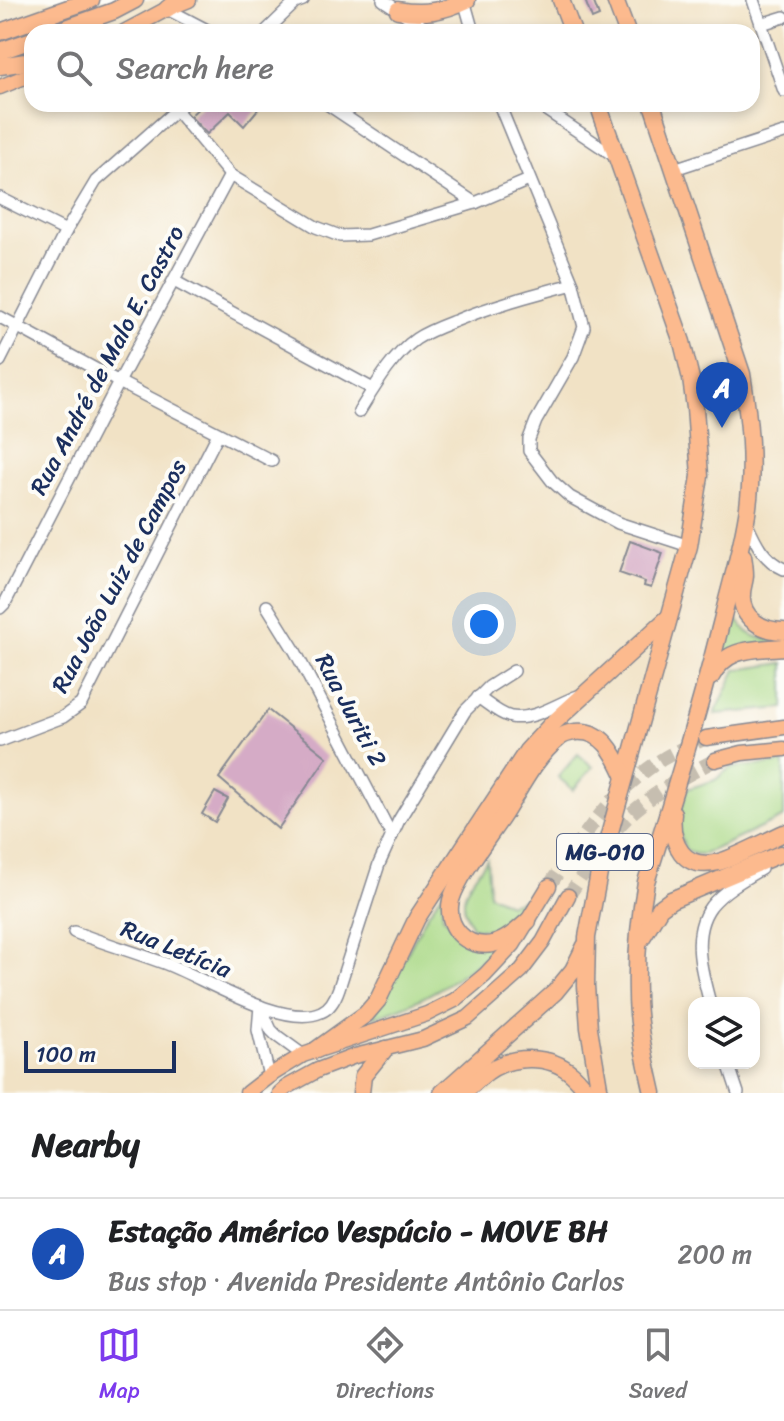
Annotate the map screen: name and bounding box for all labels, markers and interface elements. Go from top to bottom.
search box [24,24,760,112]
text: Search here [116,41,274,95]
icon: search [52,46,96,90]
street label: Rua André de Malo E. Castro [18,217,196,503]
pin: A [696,362,748,428]
street label: Rua João Luiz de Campos [39,451,199,701]
your location [464,604,504,644]
street label: Rua Juriti 2 [303,646,399,775]
road number: MG-010 [557,834,653,870]
street label: Rua Letícia [114,908,239,991]
map controls [688,997,760,1069]
button: layers [688,997,760,1069]
text: 100 m [36,1035,96,1074]
scale bar [24,1037,176,1073]
text: Nearby [32,1115,140,1175]
text: Estação Américo Vespúcio - MOVE BH [108,1204,608,1258]
text: A [49,1231,67,1277]
text: 200 m [677,1231,752,1277]
text: Bus stop · Avenida Presidente Antônio Carlos [108,1258,624,1304]
tab: Map [97,1323,141,1410]
tab: Directions [336,1323,434,1410]
tab: Saved [629,1323,687,1410]

